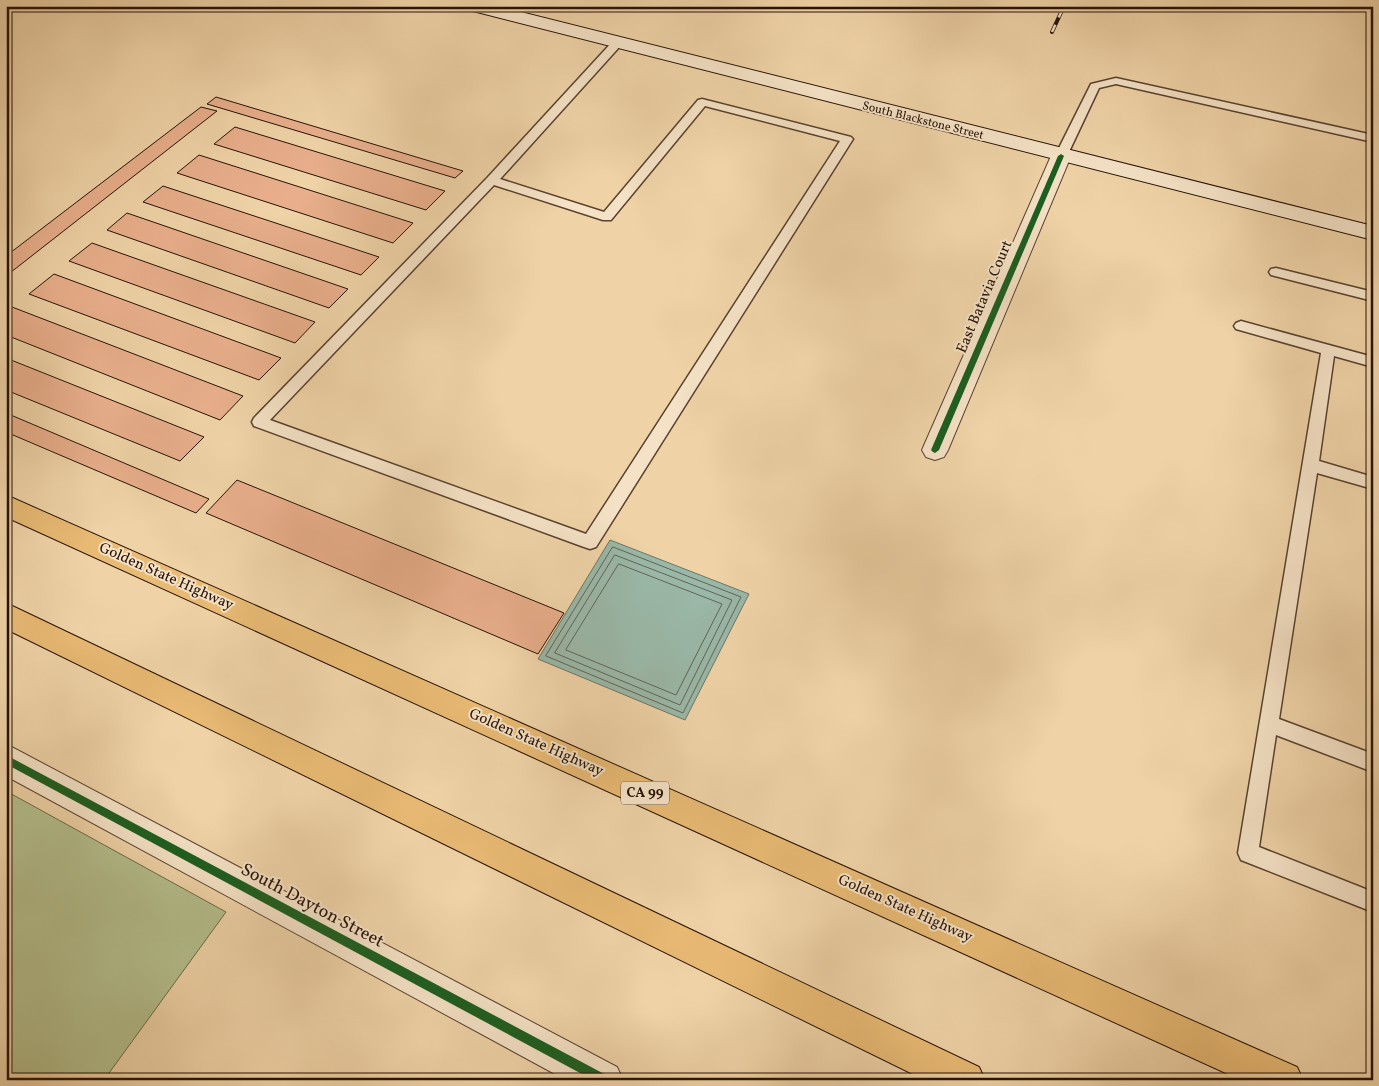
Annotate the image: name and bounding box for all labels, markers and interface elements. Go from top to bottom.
street label: South Blackstone Street [861,98,985,144]
street label: East Batavia Court [952,237,1018,357]
street label: Golden State Highway [95,538,237,616]
street label: Golden State Highway [465,704,607,782]
road number: CA 99 [621,781,669,804]
street label: South Dayton Street [236,858,388,954]
street label: Golden State Highway [834,870,976,948]

